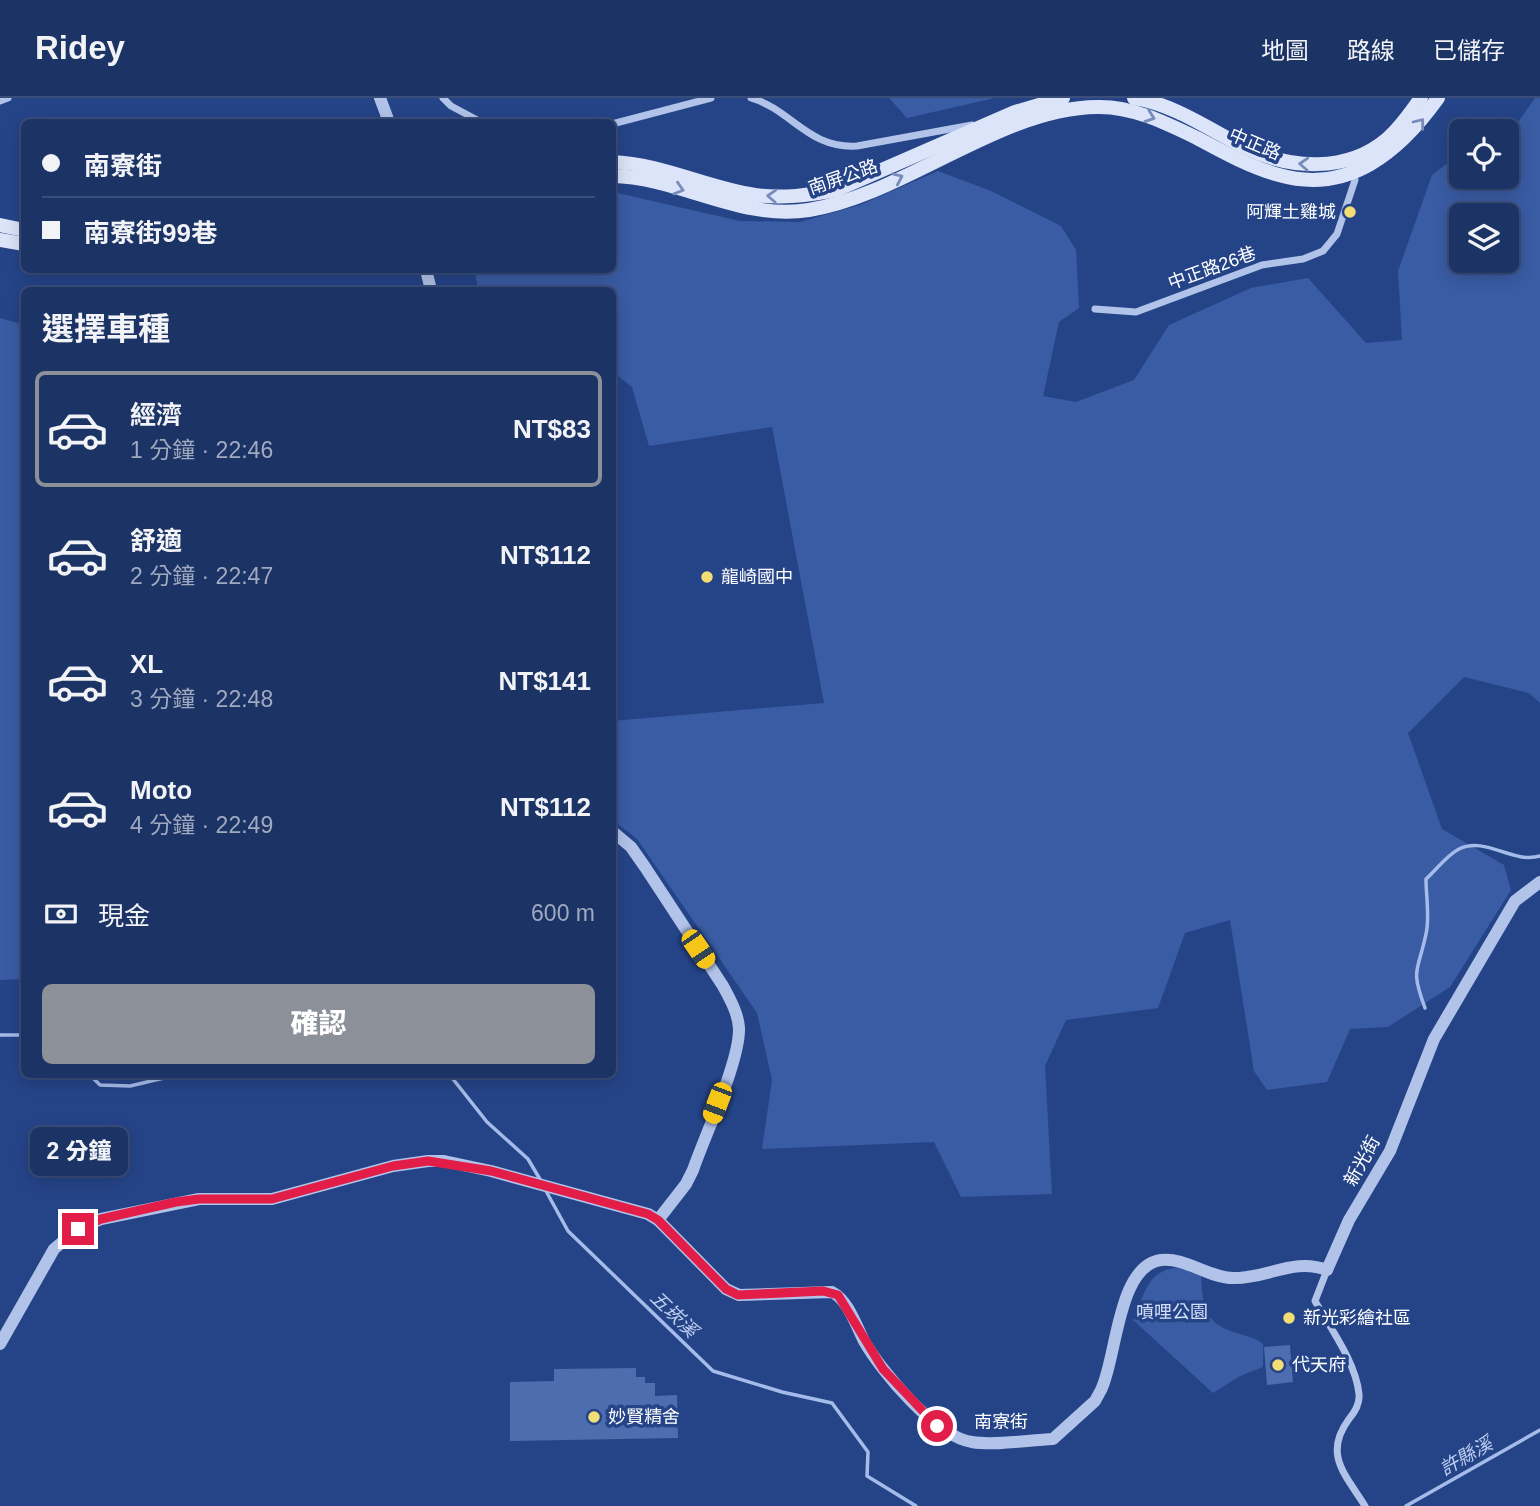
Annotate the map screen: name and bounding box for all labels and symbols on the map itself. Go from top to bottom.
one-way arrow [1143,109,1155,123]
one-way arrow [1411,118,1424,130]
street label: 中正路 [1226,124,1284,164]
street label: 南屏公路 [806,156,880,198]
one-way arrow [1299,157,1310,172]
one-way arrow [891,172,903,186]
one-way arrow [673,180,685,195]
one-way arrow [767,189,778,204]
place label: 阿輝土雞城 [1246,202,1336,222]
marker: 阿輝土雞城 [1342,204,1358,220]
street label: 中正路26巷 [1165,243,1259,293]
place label: 龍崎國中 [721,567,793,587]
marker: 龍崎國中 [699,569,715,585]
car [678,926,719,972]
car [700,1080,735,1126]
callout: 2 分鐘 [29,1128,127,1176]
street label: 新光街 [1340,1133,1384,1189]
route end [62,1213,94,1245]
water label: 五崁溪 [646,1287,704,1343]
park label: 嗊哩公園 [1136,1302,1208,1322]
place label: 新光彩繪社區 [1303,1308,1411,1328]
marker: 新光彩繪社區 [1281,1310,1297,1326]
place label: 代天府 [1292,1355,1346,1375]
marker: 代天府 [1270,1357,1286,1373]
place label: 妙賢精舍 [608,1407,680,1427]
marker: 妙賢精舍 [586,1409,602,1425]
route start [921,1410,953,1442]
street label: 南寮街 [974,1412,1028,1432]
water label: 許縣溪 [1436,1431,1499,1479]

